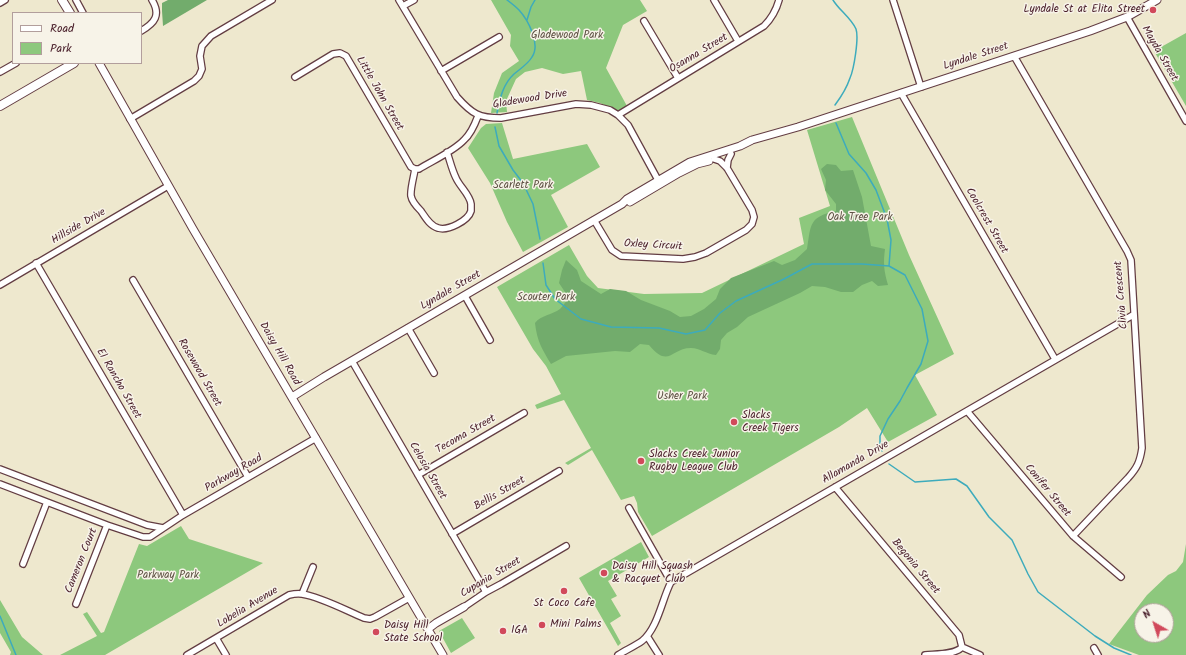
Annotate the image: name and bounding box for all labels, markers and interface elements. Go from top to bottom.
place label: Lyndale St at Elita Street [1023,3,1145,17]
marker: Lyndale St at Elita Street [1148,5,1158,15]
legend [12,12,142,64]
text: Road [50,19,74,38]
street label: Mayda Street [1138,24,1180,84]
park label: Gladewood Park [531,29,603,43]
street label: Osanna Street [667,31,731,77]
text: Park [50,39,72,58]
street label: Lyndale Street [942,40,1010,74]
street label: Little John Street [352,55,406,133]
street label: Gladewood Drive [492,88,568,112]
park label: Scarlett Park [493,179,553,193]
street label: Coolcrest Street [962,186,1010,256]
street label: Hillside Drive [50,206,108,248]
park label: Oak Tree Park [827,211,893,225]
street label: Oxley Circuit [623,238,683,254]
street label: Clivia Crescent [1112,260,1132,330]
street label: Lyndale Street [418,268,484,314]
park label: Scouter Park [517,291,575,305]
street label: Daisy Hill Road [256,320,302,388]
street label: Rosewood Street [174,337,224,409]
street label: El Rancho Street [93,346,143,422]
park label: Usher Park [657,390,707,404]
place label: Slacks Creek Tigers [742,409,799,435]
street label: Tecoma Street [434,413,498,457]
marker: Slacks Creek Tigers [729,417,739,427]
street label: Allamanda Drive [820,439,892,487]
street label: Celosia Street [405,440,449,502]
place label: Slacks Creek Junior Rugby League Club [649,448,739,474]
street label: Parkway Road [203,452,265,496]
marker: Slacks Creek Junior Rugby League Club [636,456,646,466]
street label: Conifer Street [1021,462,1073,520]
street label: Bellis Street [472,474,528,514]
street label: Cameron Court [63,526,101,596]
street label: Begonia Street [888,537,942,597]
street label: Cupania Street [458,555,524,601]
place label: Daisy Hill Squash & Racquet Club [612,560,693,586]
marker: Daisy Hill Squash & Racquet Club [599,568,609,578]
park label: Parkway Park [137,569,199,583]
street label: Lobelia Avenue [215,585,281,631]
marker: St Coco Cafe [559,586,569,596]
place label: St Coco Cafe [533,597,595,611]
north arrow [1134,603,1174,643]
text: N [1139,605,1155,624]
place label: Mini Palms [550,618,601,632]
place label: Daisy Hill State School [384,619,442,645]
marker: Mini Palms [537,620,547,630]
place label: IGA [511,624,528,638]
marker: IGA [498,626,508,636]
marker: Daisy Hill State School [371,627,381,637]

